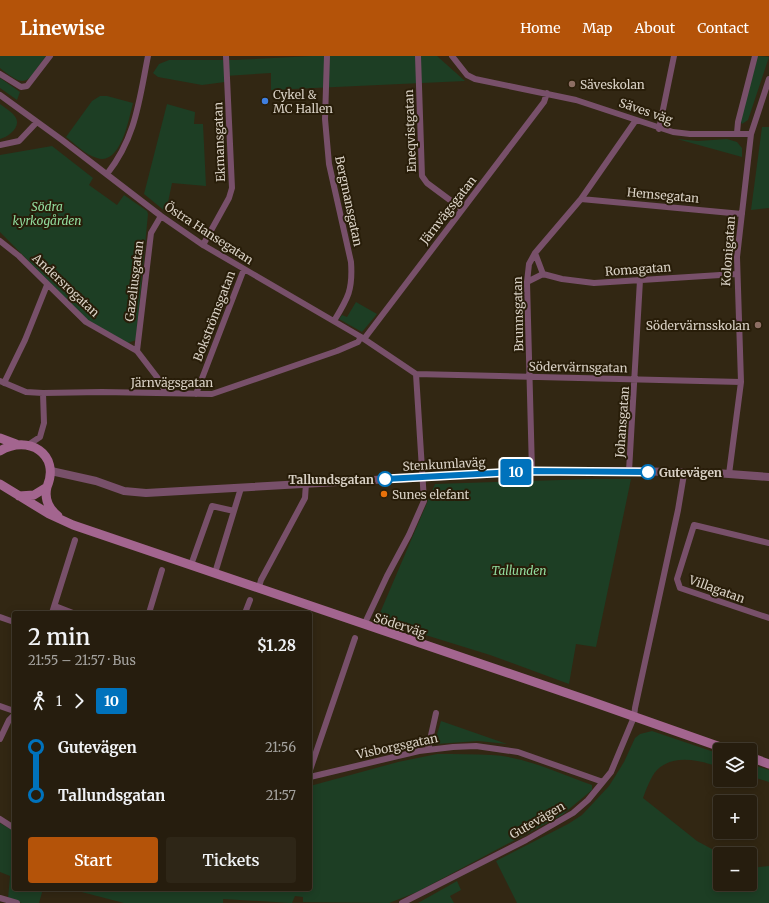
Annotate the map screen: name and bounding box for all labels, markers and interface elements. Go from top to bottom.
text: Linewise [20,16,105,40]
text: Home [520,19,561,37]
text: Map [583,19,612,37]
text: About [634,19,675,37]
text: Contact [697,19,749,37]
place label: Säveskolan [580,77,645,92]
marker: Säveskolan [567,79,577,89]
place label: Cykel & MC Hallen [273,87,333,116]
street label: Eneqvistgatan [401,89,419,173]
street label: Säves väg [617,95,676,127]
marker: Cykel & MC Hallen [260,96,270,106]
street label: Ekmansgatan [210,102,228,182]
street label: Bergmansgatan [332,154,366,248]
street label: Järnvägsgatan [416,173,479,248]
street label: Hemsegatan [626,184,700,206]
park label: Södra kyrkogården [12,199,82,228]
street label: Östra Hansegatan [162,199,256,267]
street label: Kolonigatan [718,215,738,287]
street label: Gazeliusgatan [122,240,146,322]
street label: Andersrogatan [29,250,103,320]
street label: Romagatan [604,259,672,279]
street label: Bokströmsgatan [190,269,238,363]
street label: Brunnsgatan [510,276,526,352]
place label: Södervärnsskolan [646,318,750,333]
marker: Södervärnsskolan [753,320,763,330]
street label: Södervärnsgatan [528,359,628,375]
street label: Järnvägsgatan [130,375,213,390]
street label: Johansgatan [612,386,632,459]
street label: Stenkumlaväg [402,454,487,474]
line badge: 10 [498,459,534,485]
text: 10 [508,463,524,481]
marker: Gutevägen [640,464,656,480]
place label: Gutevägen [659,465,722,480]
marker: Tallundsgatan [377,471,393,487]
place label: Tallundsgatan [288,472,374,487]
place label: Sunes elefant [392,487,469,502]
marker: Sunes elefant [379,489,389,499]
park label: Tallunden [492,563,546,578]
street label: Villagatan [686,572,747,606]
street label: Söderväg [372,609,429,641]
text: 2 min [28,623,90,651]
text: $1.28 [257,636,296,655]
text: 21:55 – 21:57 · Bus [28,652,136,669]
icon: walk [28,690,50,712]
icon: forward [68,690,90,712]
text: 10 [104,692,119,710]
text: 1 [56,693,62,710]
street label: Visborgsgatan [354,730,439,762]
text: Gutevägen [58,738,137,757]
text: 21:56 [265,739,296,756]
map controls [713,743,757,891]
button: layers [713,743,757,787]
text: Tallundsgatan [58,786,165,805]
text: 21:57 [266,787,296,804]
button: + [713,795,757,839]
street label: Gutevägen [507,798,567,842]
button: Start [28,837,158,883]
button: Tickets [166,837,296,883]
button: − [713,847,757,891]

